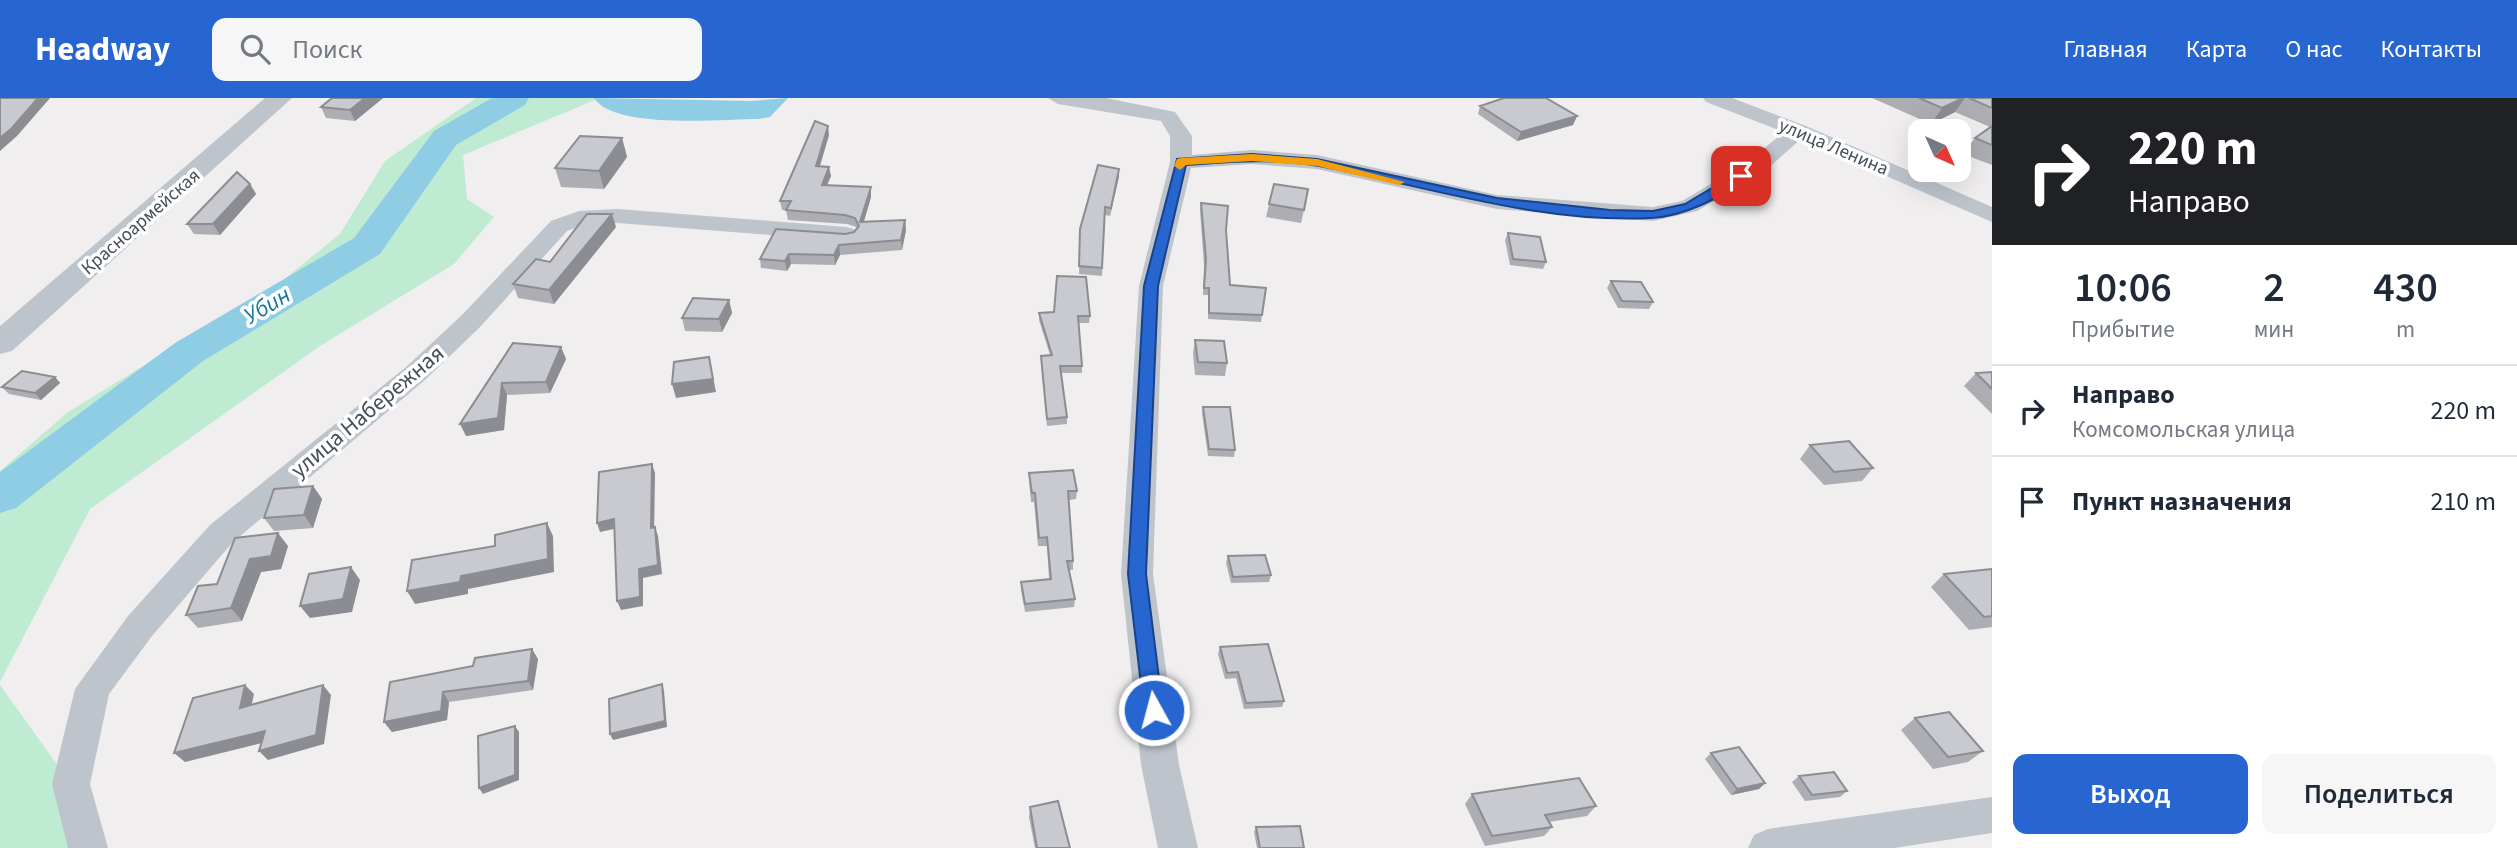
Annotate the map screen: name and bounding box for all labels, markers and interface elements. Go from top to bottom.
search box [212,18,702,81]
text: Headway [35,26,170,73]
icon: search [236,30,274,68]
text: Поиск [292,31,362,68]
text: Главная [2063,32,2148,67]
text: Карта [2186,32,2247,67]
text: О нас [2285,32,2342,67]
text: Контакты [2380,32,2482,67]
street label: улица Ленина [1774,112,1892,183]
text: 220 m [2128,114,2257,184]
north arrow [1908,119,1970,182]
map controls [1908,119,1971,182]
icon: right [2013,126,2104,217]
pin [1711,146,1771,206]
icon: arrive [1722,157,1760,195]
street label: Красноармейская [76,163,206,281]
text: Направо [2128,179,2250,225]
text: 10:06 [2074,258,2172,318]
text: 2 [2263,258,2285,318]
text: 430 [2373,258,2438,318]
water label: Убин [237,278,298,333]
text: Прибытие [2071,313,2175,346]
text: мин [2254,313,2294,346]
text: m [2396,313,2415,346]
street label: улица Набережная [283,337,451,486]
text: Направо [2072,376,2175,413]
icon: right [2013,392,2051,430]
text: 220 m [2430,392,2496,429]
text: Комсомольская улица [2072,413,2295,446]
icon: arrive [2013,483,2051,521]
text: Пункт назначения [2072,483,2292,520]
text: 210 m [2430,483,2496,520]
position arrow [1117,673,1191,747]
button: Выход [2013,754,2248,834]
button: Поделиться [2262,754,2496,834]

